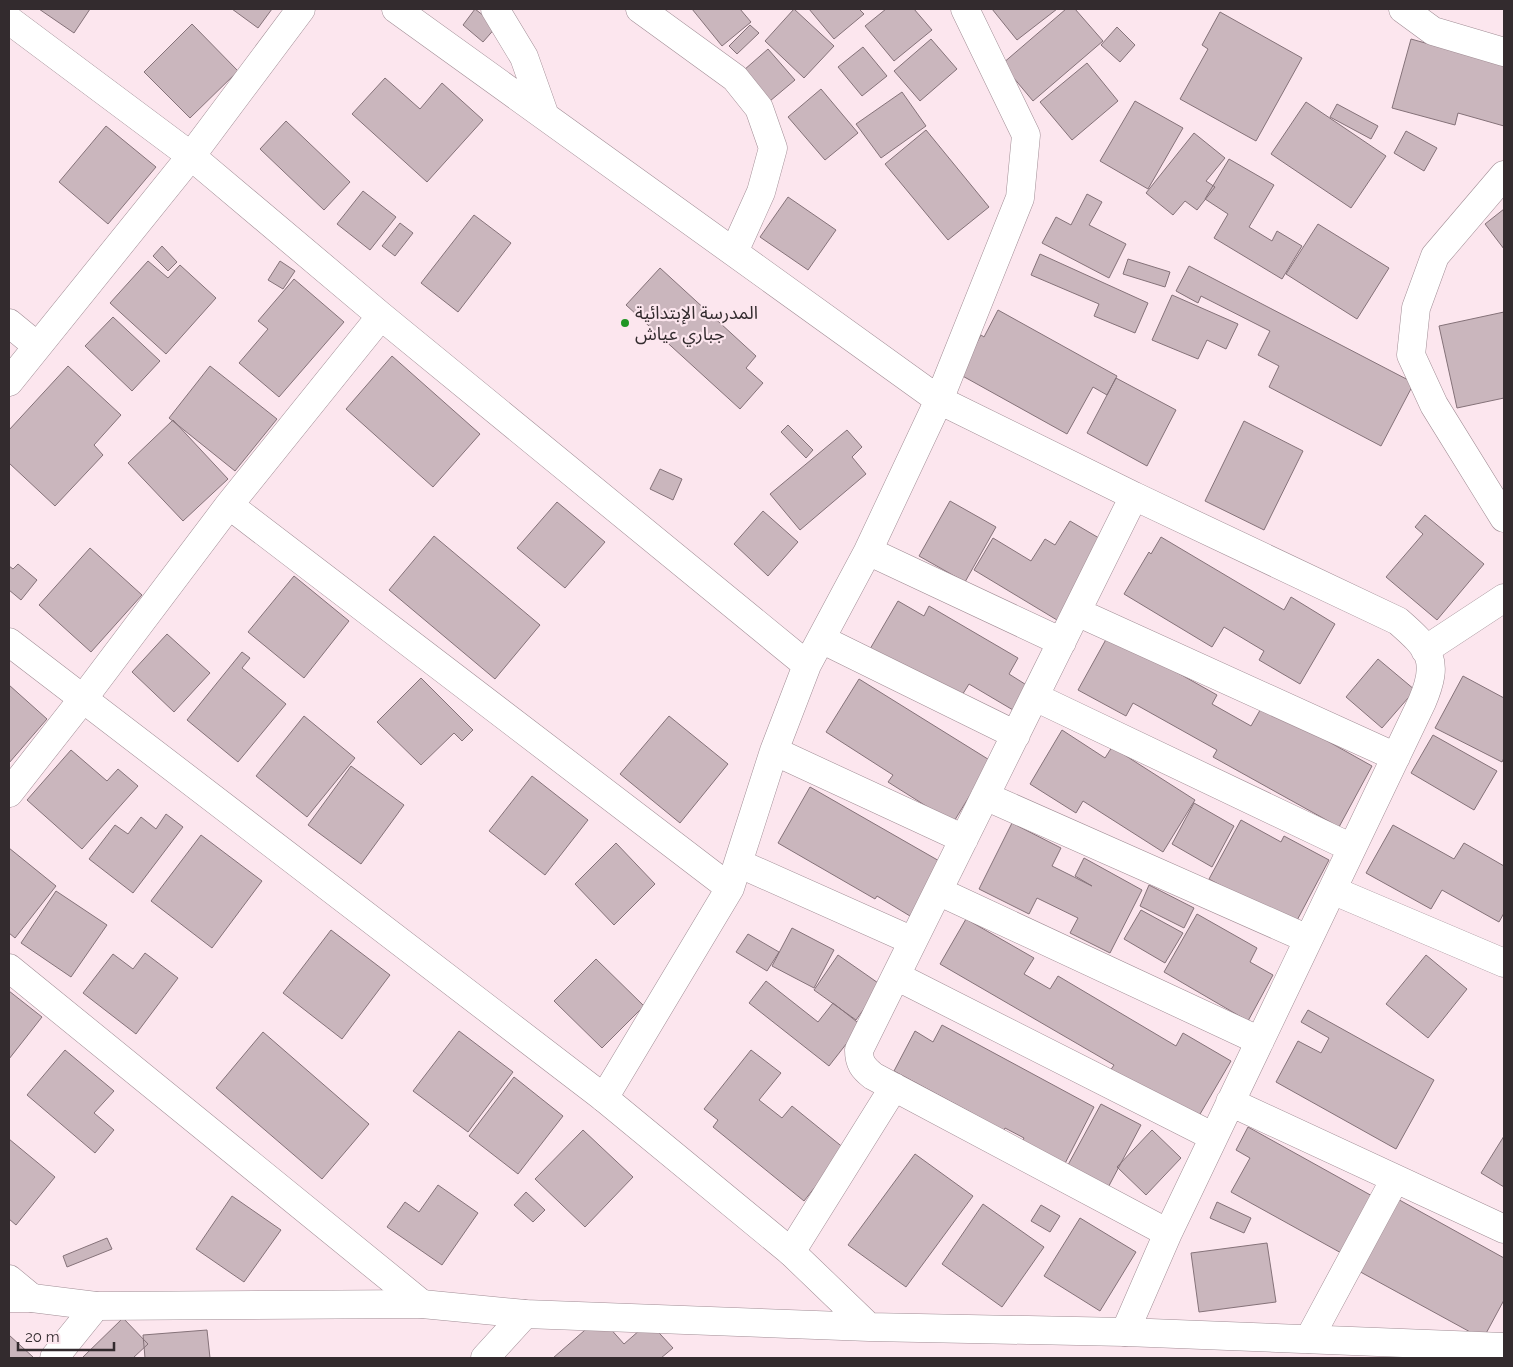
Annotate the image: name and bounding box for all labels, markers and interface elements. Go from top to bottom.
place label: المدرسة الإبتدائية جباري عياش [635,302,758,347]
marker: المدرسة الإبتدائية جباري عياش [619,317,631,329]
scale bar [18,1320,114,1352]
text: 20 m [25,1328,60,1346]

